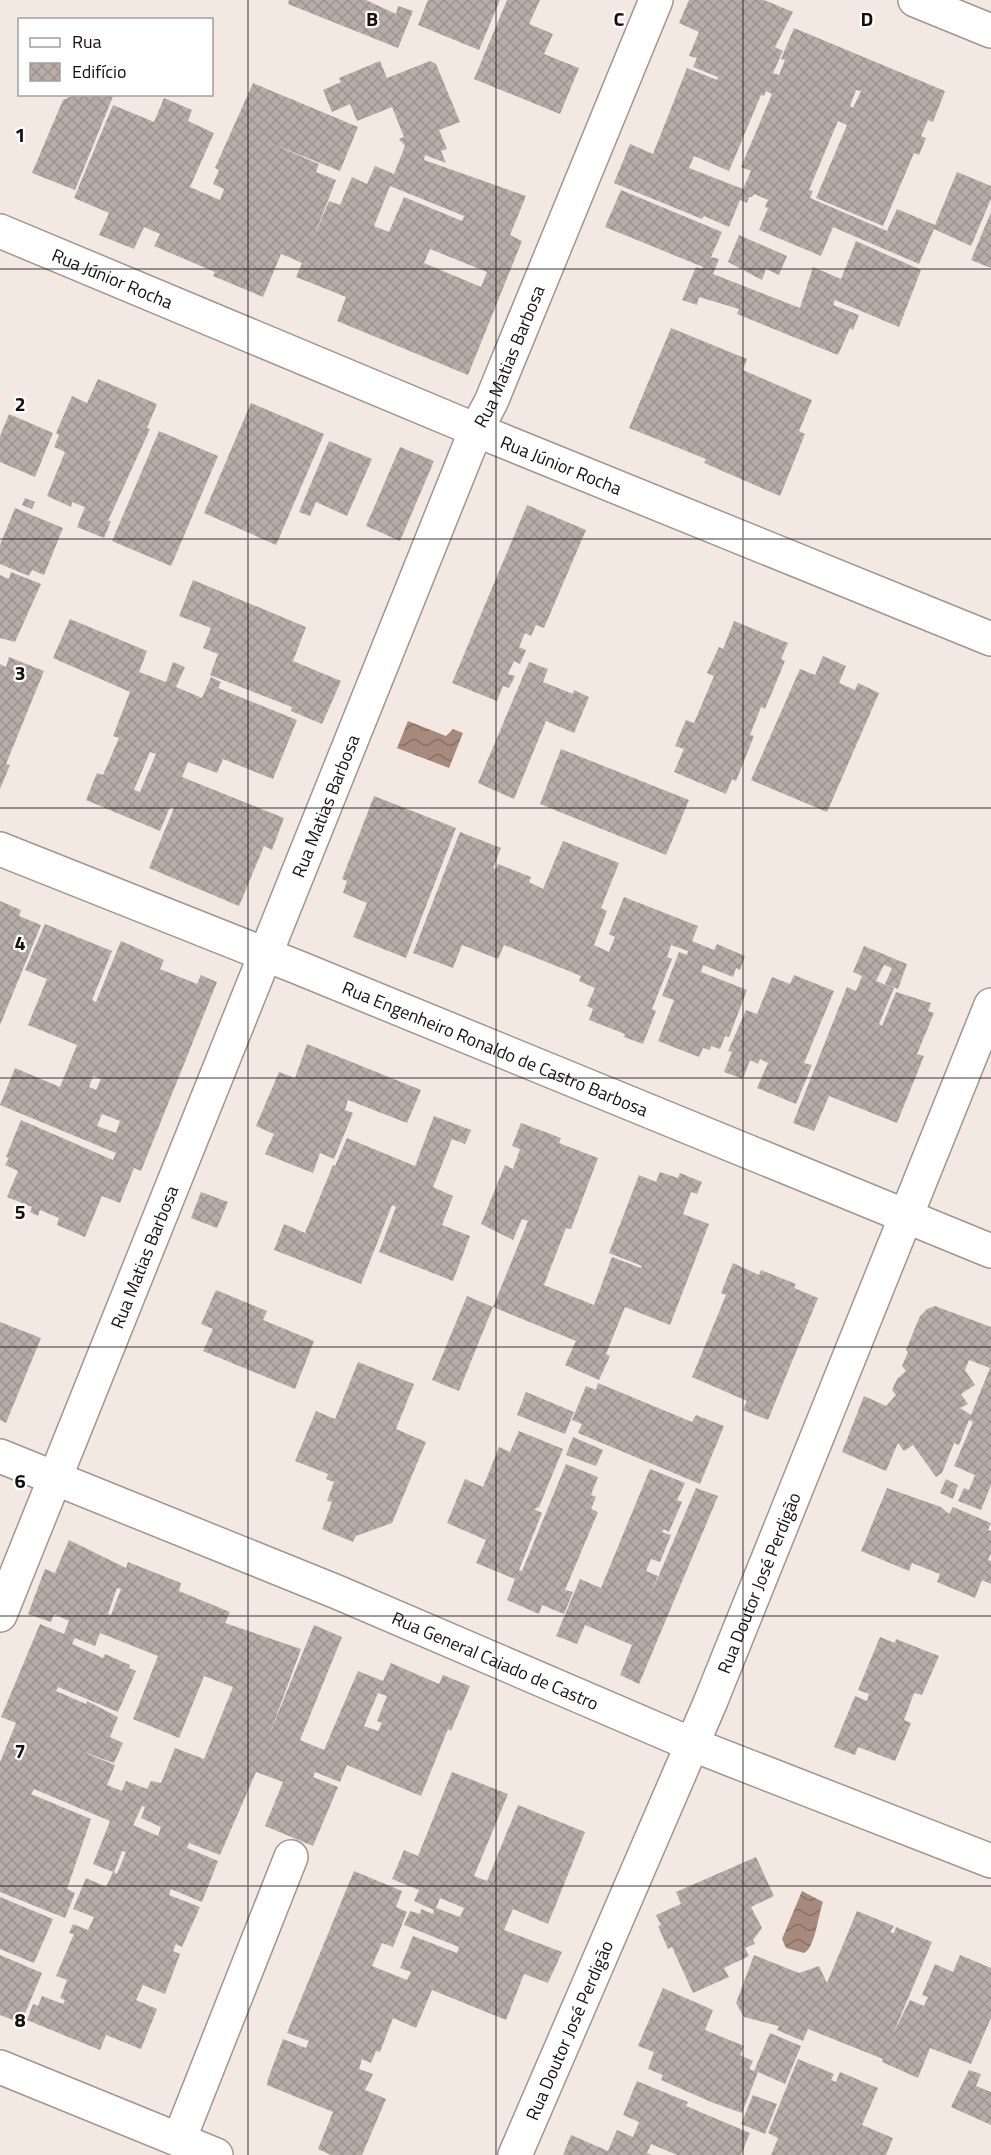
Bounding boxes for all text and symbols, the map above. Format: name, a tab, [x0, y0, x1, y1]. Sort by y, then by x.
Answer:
text: B	[366, 3, 378, 34]
text: C	[614, 3, 625, 34]
text: D	[861, 3, 873, 34]
legend	[18, 18, 213, 96]
text: Rua	[72, 28, 102, 55]
text: Edifício	[72, 58, 126, 85]
text: 1	[14, 119, 26, 150]
street label: Rua Júnior Rocha	[48, 241, 177, 315]
street label: Rua Matias Barbosa	[466, 281, 551, 432]
text: 2	[14, 388, 26, 419]
street label: Rua Júnior Rocha	[497, 428, 626, 501]
text: 3	[14, 657, 26, 688]
street label: Rua Matias Barbosa	[284, 730, 366, 881]
text: 4	[14, 927, 26, 958]
street label: Rua Engenheiro Ronaldo de Castro Barbosa	[338, 974, 652, 1123]
street label: Rua Matias Barbosa	[103, 1181, 185, 1332]
text: 5	[14, 1196, 26, 1227]
text: 6	[14, 1465, 26, 1496]
street label: Rua Doutor José Perdigão	[710, 1488, 807, 1677]
street label: Rua General Caiado de Castro	[388, 1604, 603, 1716]
text: 7	[14, 1735, 26, 1766]
street label: Rua Doutor José Perdigão	[518, 1936, 620, 2124]
text: 8	[14, 2004, 26, 2035]

